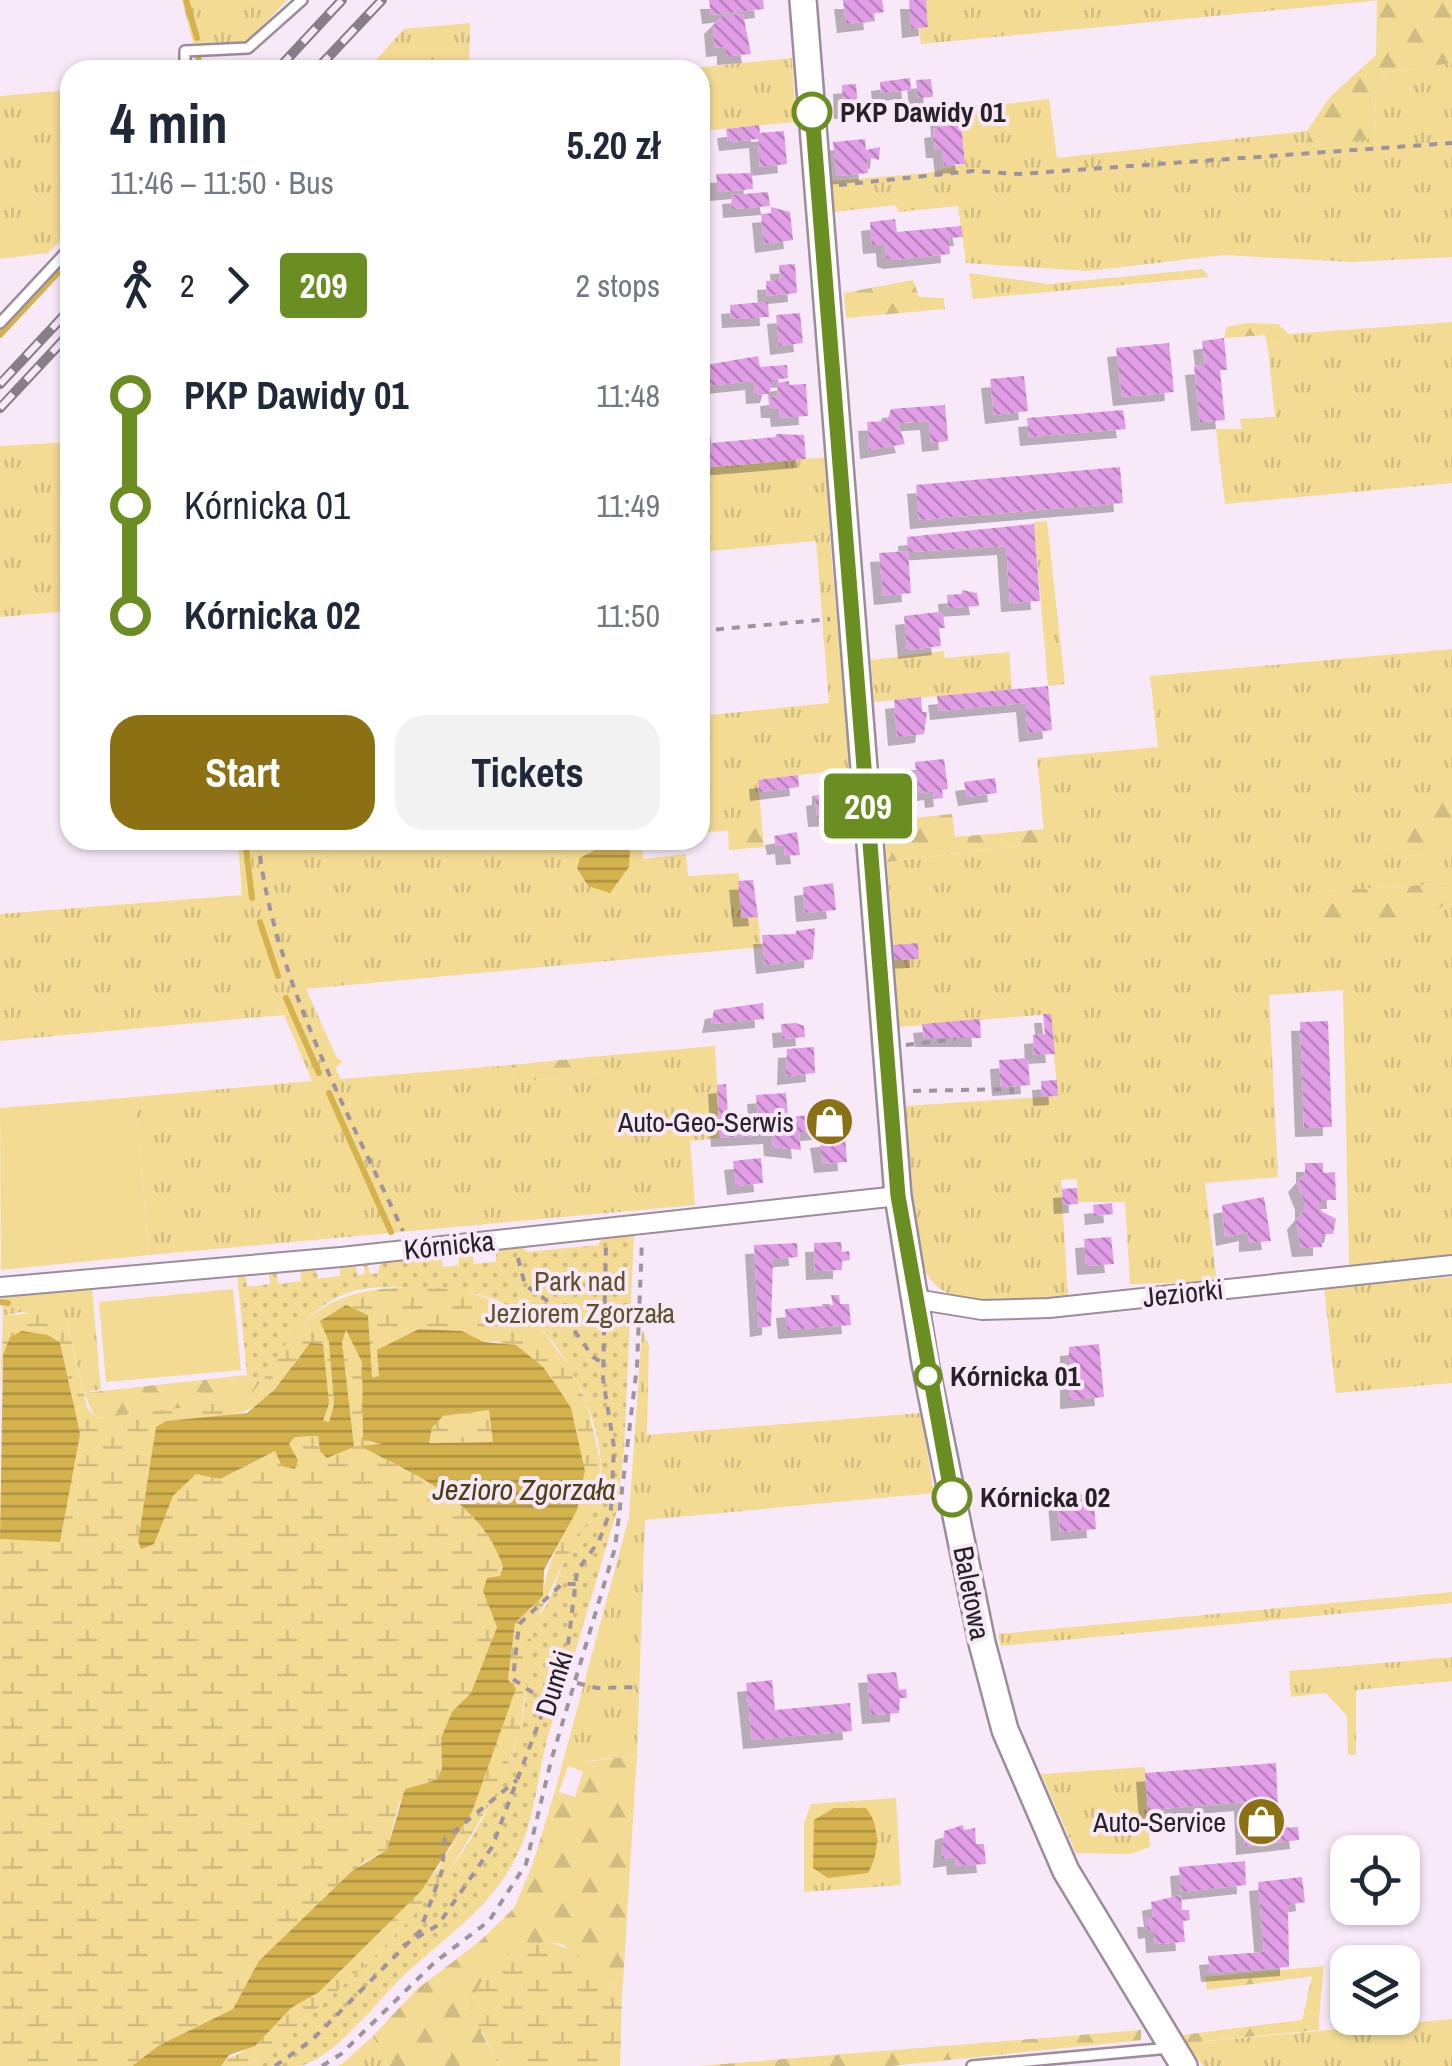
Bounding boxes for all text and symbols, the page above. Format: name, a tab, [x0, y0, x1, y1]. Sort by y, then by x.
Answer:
text: 4 min	[110, 86, 228, 160]
marker: PKP Dawidy 01	[793, 93, 831, 131]
place label: PKP Dawidy 01	[840, 93, 1006, 131]
text: 5.20 zł	[566, 120, 660, 171]
text: 11:46 – 11:50 · Bus	[110, 161, 334, 204]
icon: walk	[110, 258, 165, 313]
icon: forward	[210, 258, 265, 313]
text: 209	[300, 262, 347, 309]
text: 2	[180, 264, 195, 307]
text: 2 stops	[575, 264, 660, 307]
text: PKP Dawidy 01	[184, 370, 409, 421]
text: 11:48	[596, 374, 660, 417]
text: Kórnicka 01	[184, 480, 350, 531]
text: 11:49	[596, 484, 660, 527]
text: Kórnicka 02	[184, 590, 361, 641]
text: 11:50	[596, 594, 660, 637]
button: Start	[110, 715, 375, 830]
button: Tickets	[395, 715, 660, 830]
line badge: 209	[810, 774, 926, 838]
text: 209	[844, 783, 892, 830]
shop icon: Auto-Geo-Serwis	[803, 1096, 855, 1148]
place label: Auto-Geo-Serwis	[617, 1103, 794, 1141]
street label: Kórnicka	[402, 1221, 496, 1269]
park label: Park nad Jeziorem Zgorzała	[485, 1262, 675, 1332]
street label: Jeziorki	[1141, 1270, 1225, 1316]
place label: Kórnicka 01	[950, 1357, 1080, 1395]
marker: Kórnicka 01	[915, 1363, 941, 1389]
water label: Jezioro Zgorzała	[431, 1469, 616, 1509]
marker: Kórnicka 02	[933, 1478, 971, 1516]
place label: Kórnicka 02	[980, 1478, 1110, 1516]
street label: Baletowa	[944, 1543, 1000, 1643]
street label: Dumki	[526, 1646, 582, 1720]
shop icon: Auto-Service	[1235, 1796, 1287, 1848]
place label: Auto-Service	[1092, 1803, 1226, 1841]
map controls	[1330, 1835, 1420, 2035]
button: locate	[1330, 1835, 1420, 1925]
button: layers	[1330, 1945, 1420, 2035]

